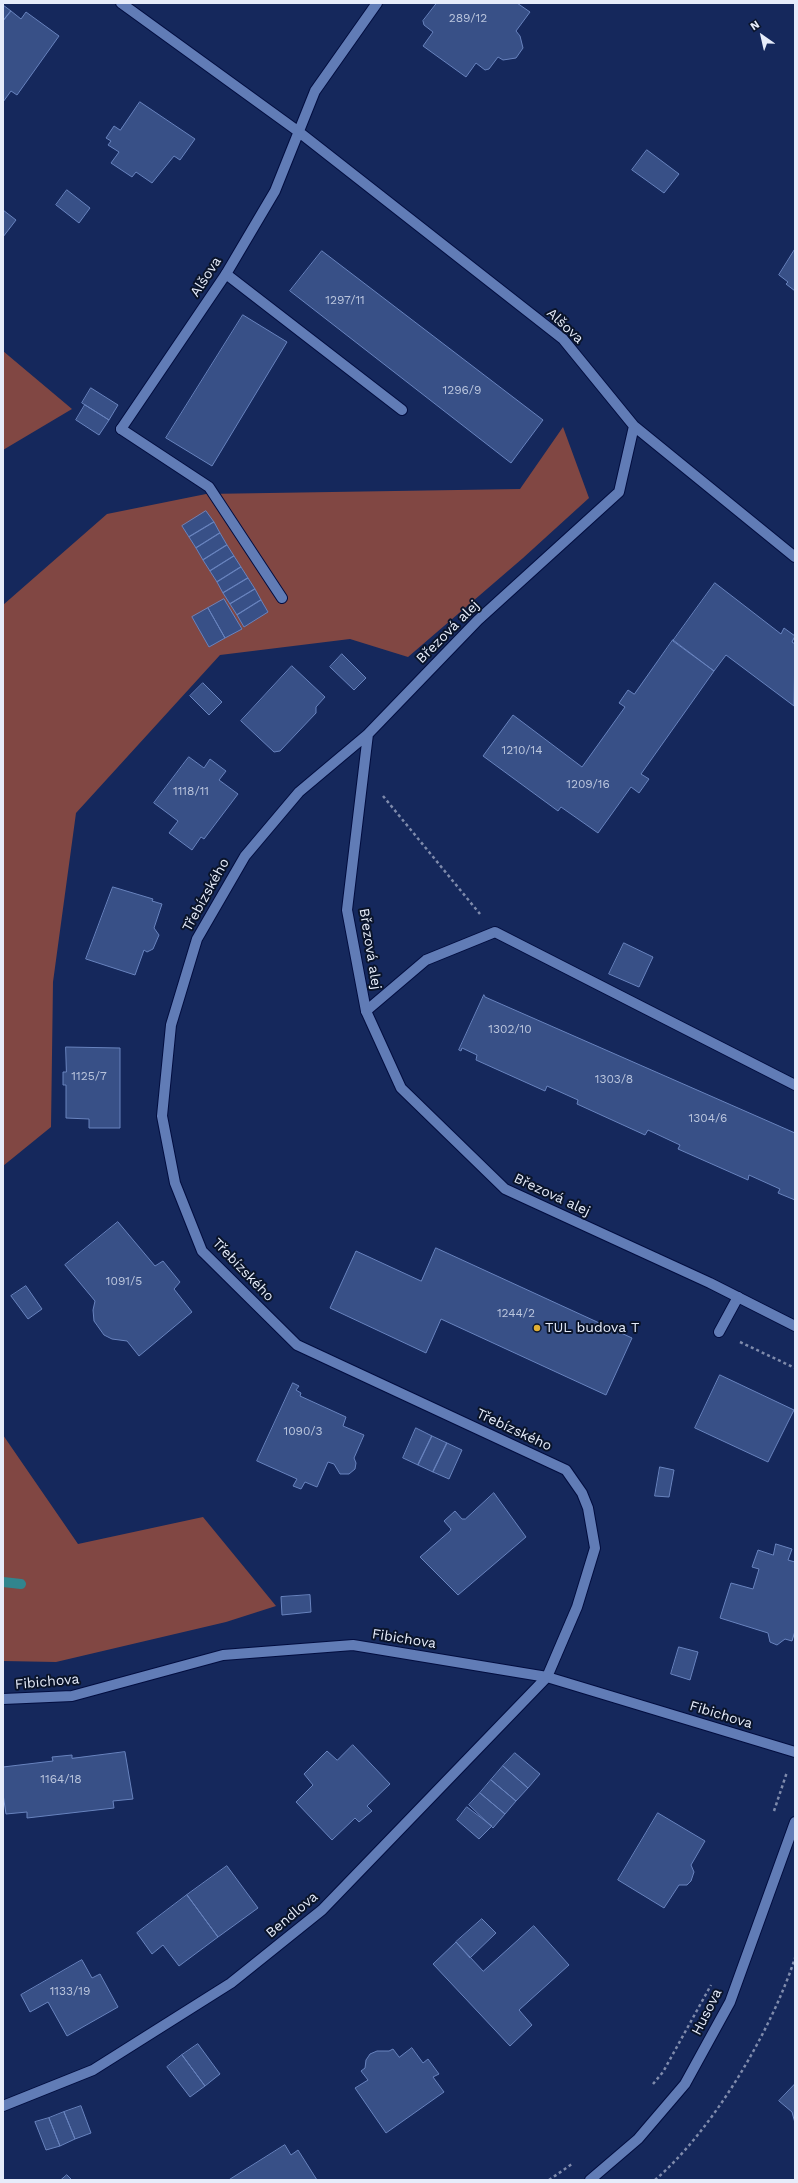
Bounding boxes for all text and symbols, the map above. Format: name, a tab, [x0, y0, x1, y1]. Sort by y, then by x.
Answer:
house number: 289/12	[449, 11, 487, 25]
north arrow	[742, 16, 782, 56]
text: N	[748, 18, 762, 33]
street label: Alšova	[187, 254, 225, 300]
house number: 1297/11	[325, 293, 365, 307]
street label: Alšova	[543, 305, 587, 347]
house number: 1296/9	[442, 383, 482, 397]
street label: Březová alej	[413, 597, 483, 667]
house number: 1210/14	[502, 743, 542, 757]
house number: 1209/16	[566, 777, 610, 791]
house number: 1118/11	[173, 784, 209, 798]
street label: Třebízského	[179, 855, 233, 935]
street label: Březová alej	[355, 907, 385, 991]
house number: 1302/10	[488, 1022, 532, 1036]
house number: 1125/7	[71, 1069, 107, 1083]
house number: 1303/8	[595, 1072, 633, 1086]
house number: 1304/6	[689, 1111, 727, 1125]
street label: Březová alej	[511, 1170, 593, 1220]
street label: Třebízského	[209, 1235, 277, 1305]
house number: 1091/5	[106, 1274, 142, 1288]
house number: 1244/2	[497, 1306, 535, 1320]
place label: TUL budova T	[545, 1320, 639, 1336]
marker: TUL budova T	[532, 1323, 542, 1333]
street label: Třebízského	[474, 1405, 554, 1455]
house number: 1090/3	[283, 1424, 323, 1438]
street label: Fibichova	[371, 1626, 437, 1652]
street label: Fibichova	[14, 1671, 80, 1693]
street label: Fibichova	[688, 1698, 754, 1732]
house number: 1164/18	[40, 1772, 82, 1786]
street label: Bendlova	[263, 1889, 321, 1941]
house number: 1133/19	[50, 1984, 90, 1998]
street label: Husova	[688, 1986, 726, 2038]

